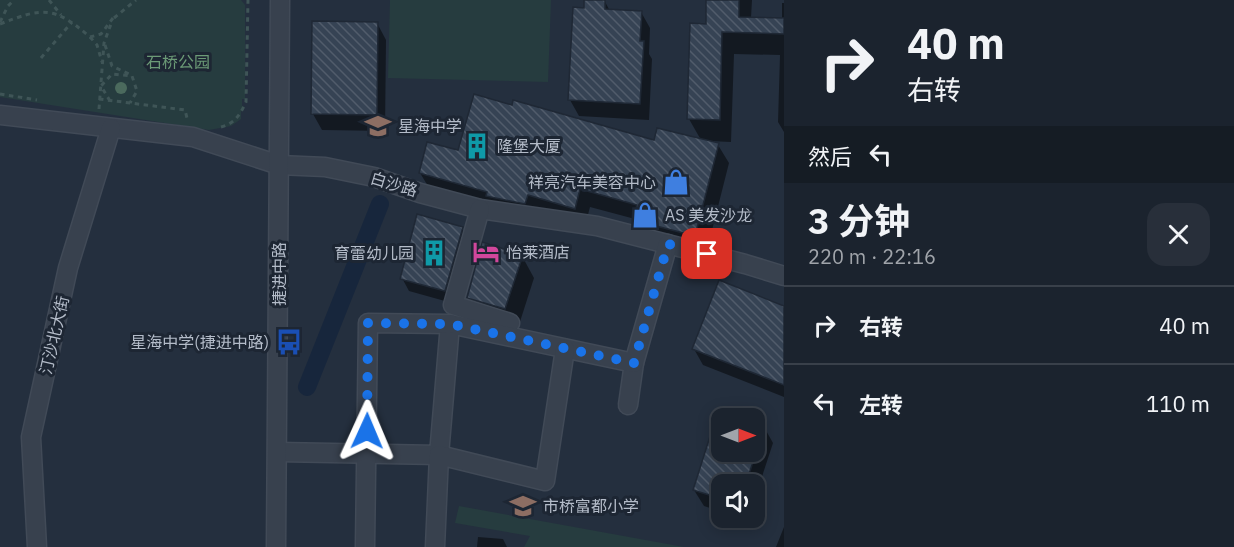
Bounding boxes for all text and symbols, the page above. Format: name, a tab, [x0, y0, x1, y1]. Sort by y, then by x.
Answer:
text: 40 m	[907, 16, 1005, 71]
icon: right	[808, 24, 886, 102]
park label: 石桥公园	[146, 52, 210, 72]
text: 右转	[907, 72, 961, 107]
school or university icon: 星海中学	[363, 111, 393, 141]
place label: 星海中学	[398, 116, 462, 136]
building icon: 隆堡大厦	[462, 131, 492, 161]
place label: 隆堡大厦	[497, 136, 561, 156]
icon: left	[864, 138, 897, 171]
text: 然后	[808, 142, 852, 171]
street label: 白沙路	[368, 167, 420, 201]
shop icon: 祥亮汽车美容中心	[661, 167, 691, 197]
place label: 祥亮汽车美容中心	[528, 172, 656, 192]
text: 3 分钟	[808, 197, 910, 244]
shop icon: AS 美发沙龙	[630, 200, 660, 230]
button: close	[1147, 203, 1210, 266]
place label: AS 美发沙龙	[665, 205, 752, 225]
pin	[681, 228, 732, 279]
hotel icon: 怡莱酒店	[471, 237, 501, 267]
icon: arrive	[690, 237, 723, 270]
building icon: 育蕾幼儿园	[419, 238, 449, 268]
street label: 捷进中路	[269, 242, 289, 306]
place label: 怡莱酒店	[506, 242, 570, 262]
place label: 育蕾幼儿园	[334, 243, 414, 263]
text: 220 m · 22:16	[808, 243, 936, 270]
street label: 汀沙北大街	[35, 294, 73, 376]
icon: right	[808, 309, 841, 342]
text: 40 m	[1159, 311, 1210, 340]
text: 右转	[859, 312, 903, 341]
bus stop icon: 星海中学(捷进中路)	[274, 327, 304, 357]
place label: 星海中学(捷进中路)	[130, 332, 269, 352]
icon: left	[808, 387, 841, 420]
text: 110 m	[1146, 389, 1210, 418]
text: 左转	[859, 390, 903, 419]
position arrow	[335, 399, 399, 463]
north arrow	[711, 408, 765, 462]
map controls	[711, 408, 765, 528]
button: sound	[711, 474, 765, 528]
school or university icon: 市桥富都小学	[508, 491, 538, 521]
place label: 市桥富都小学	[543, 496, 639, 516]

